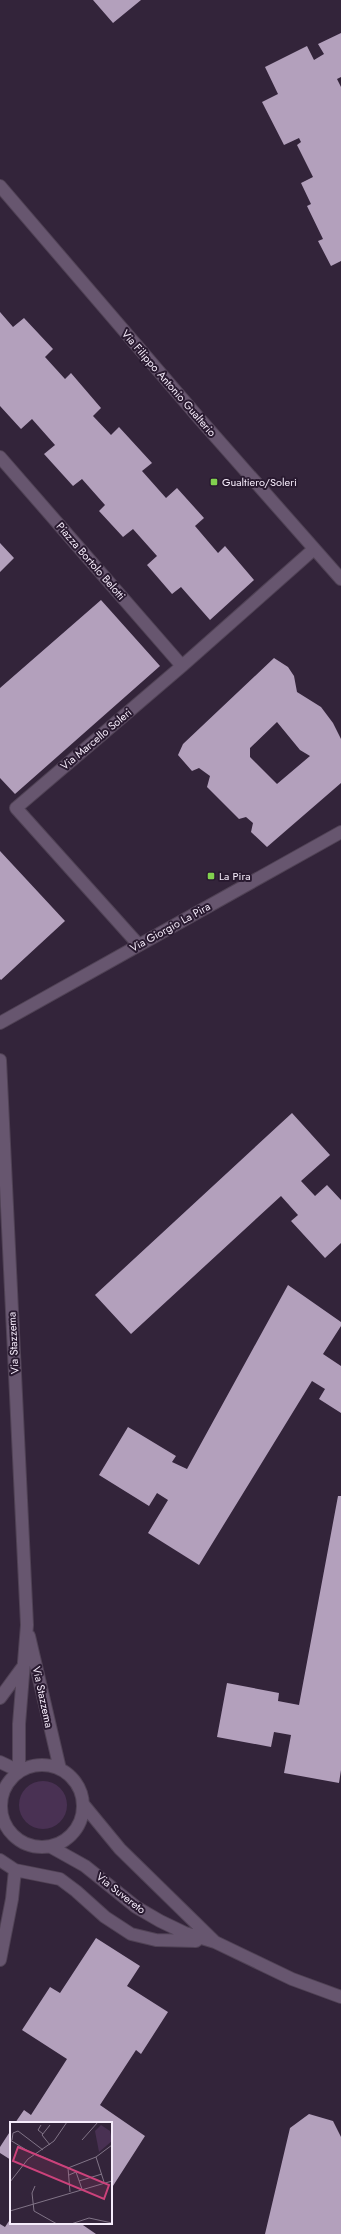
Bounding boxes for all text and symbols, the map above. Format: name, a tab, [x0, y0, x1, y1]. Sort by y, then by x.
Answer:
street label: Via Filippo Antonio Gualterio	[118, 326, 220, 440]
place label: Gualtiero/Soleri	[222, 474, 297, 490]
marker: Gualtiero/Soleri	[209, 477, 219, 487]
street label: Piazza Bortolo Belotti	[53, 519, 129, 603]
street label: Via Marcello Soleri	[57, 704, 135, 774]
place label: La Pira	[219, 868, 251, 884]
marker: La Pira	[206, 871, 216, 881]
street label: Via Giorgio La Pira	[127, 898, 213, 956]
street label: Via Stazzema	[3, 1311, 23, 1375]
street label: Via Stazzema	[29, 1665, 57, 1729]
street label: Via Suvereto	[93, 1869, 149, 1917]
inset map	[10, 2122, 112, 2224]

